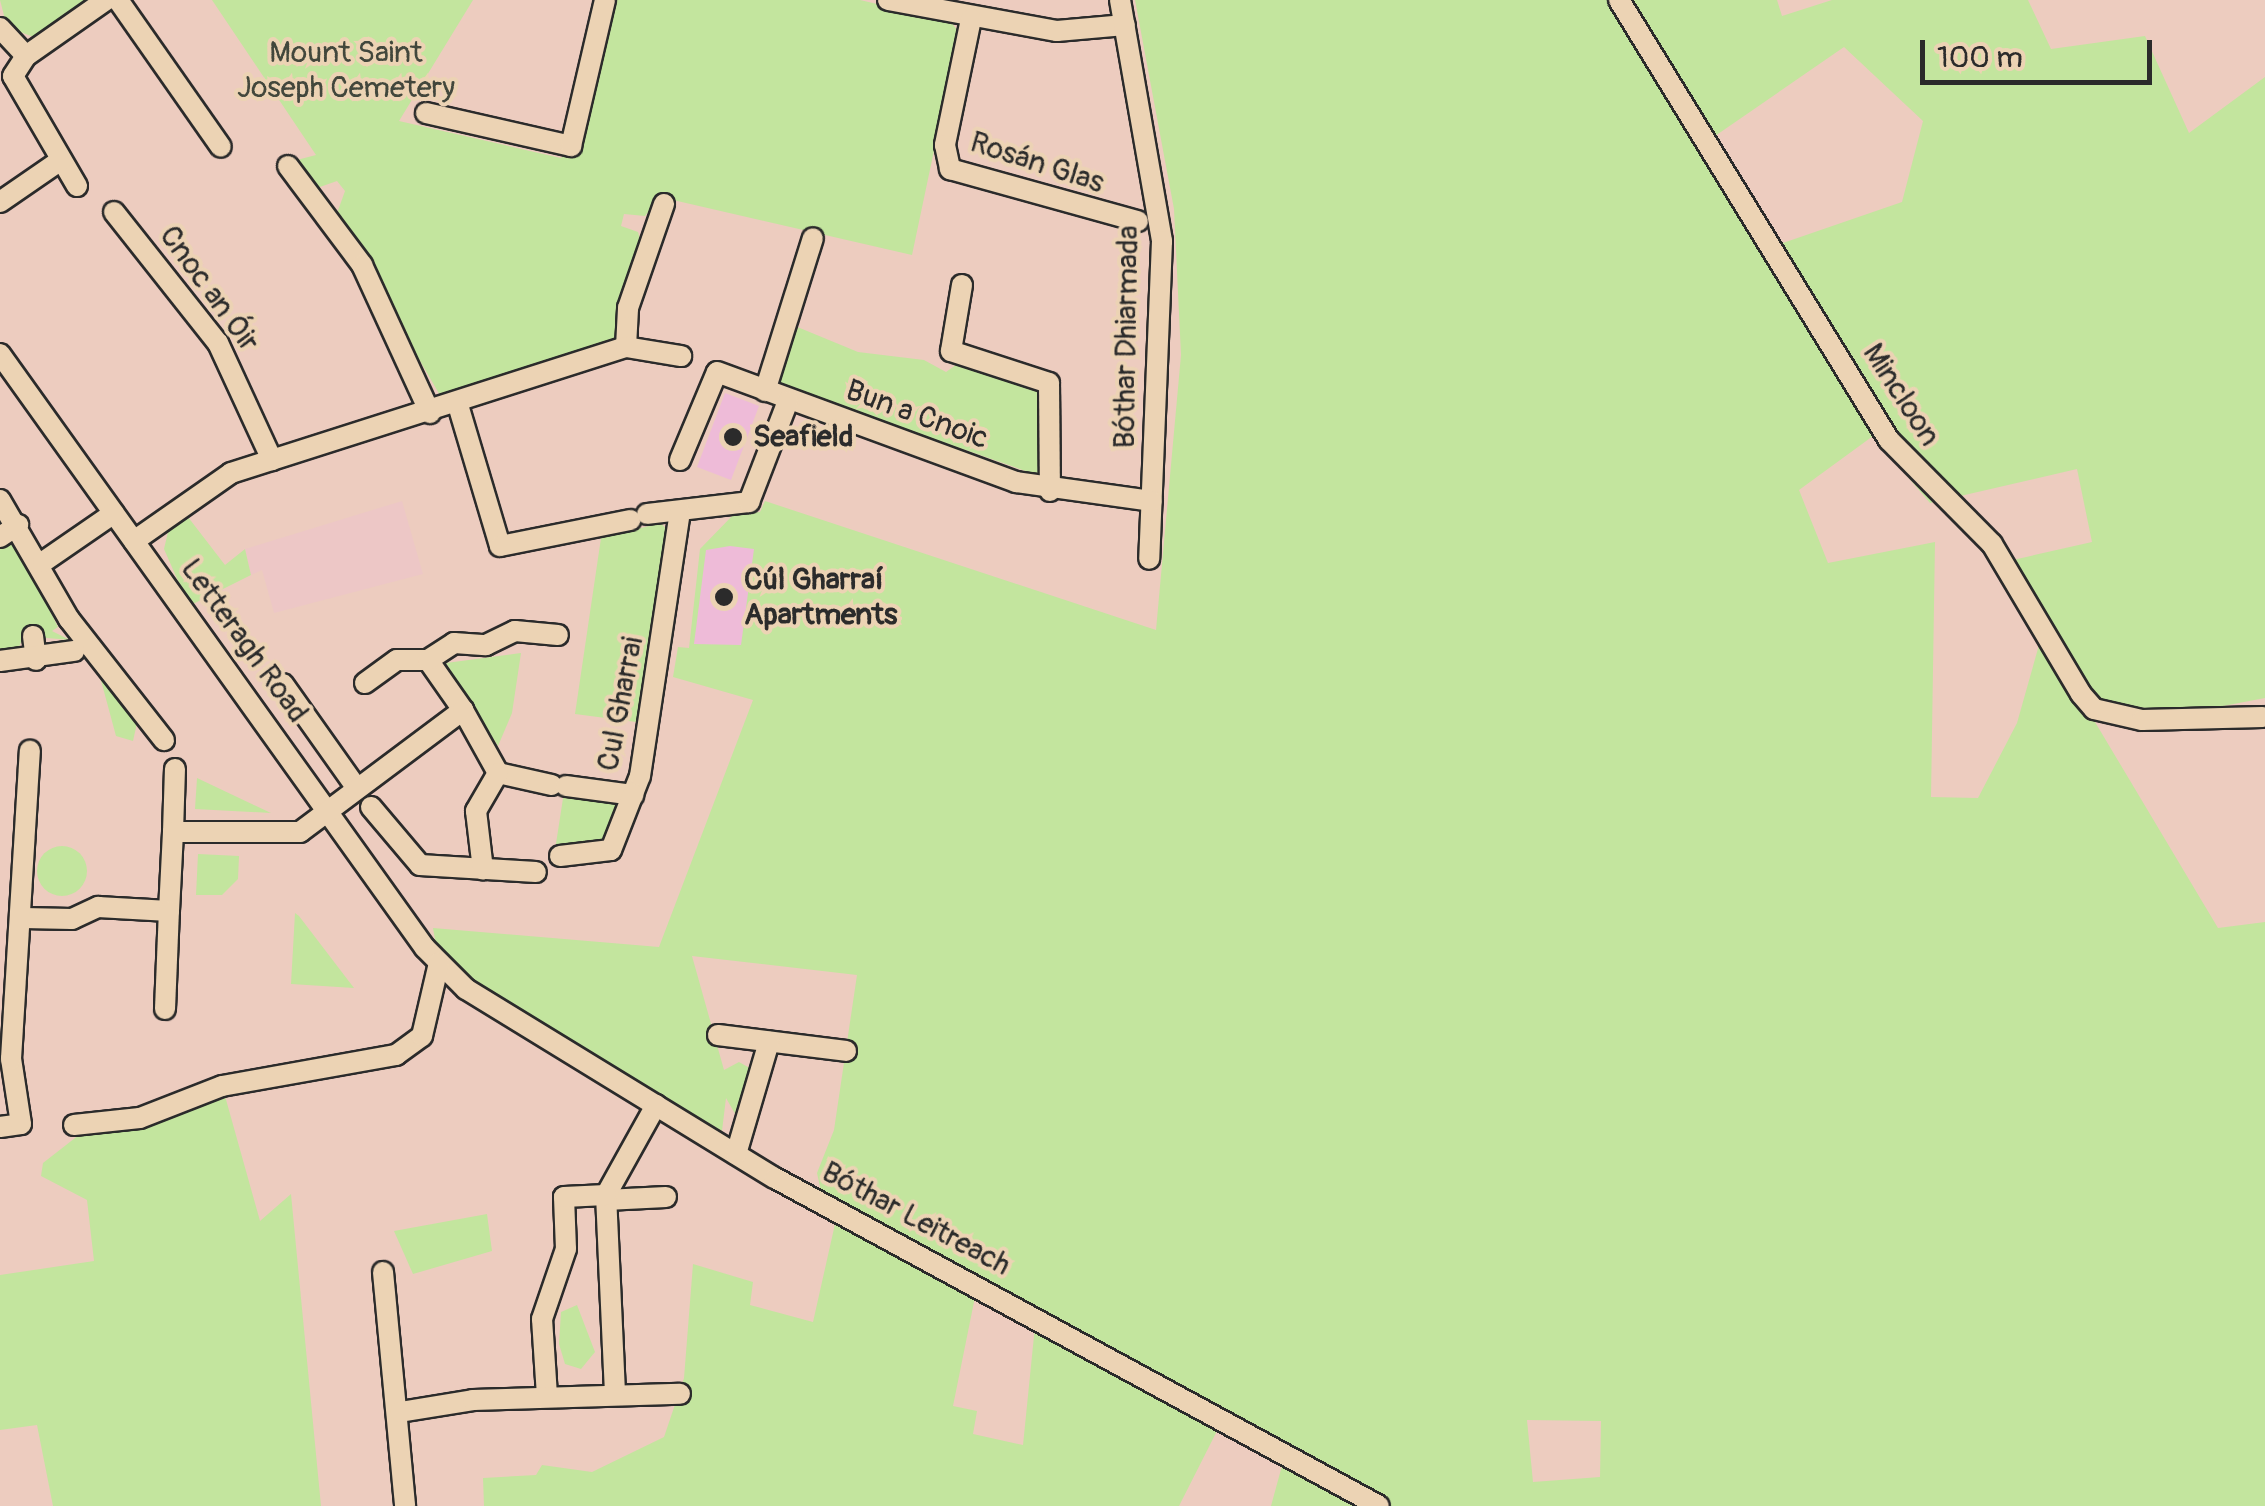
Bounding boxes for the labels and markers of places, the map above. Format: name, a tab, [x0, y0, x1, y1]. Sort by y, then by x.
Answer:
place label: Seafield	[753, 419, 853, 455]
marker: Seafield	[722, 426, 744, 448]
place label: Cúl Gharraí Apartments	[744, 562, 897, 632]
marker: Cúl Gharraí Apartments	[713, 586, 735, 608]

